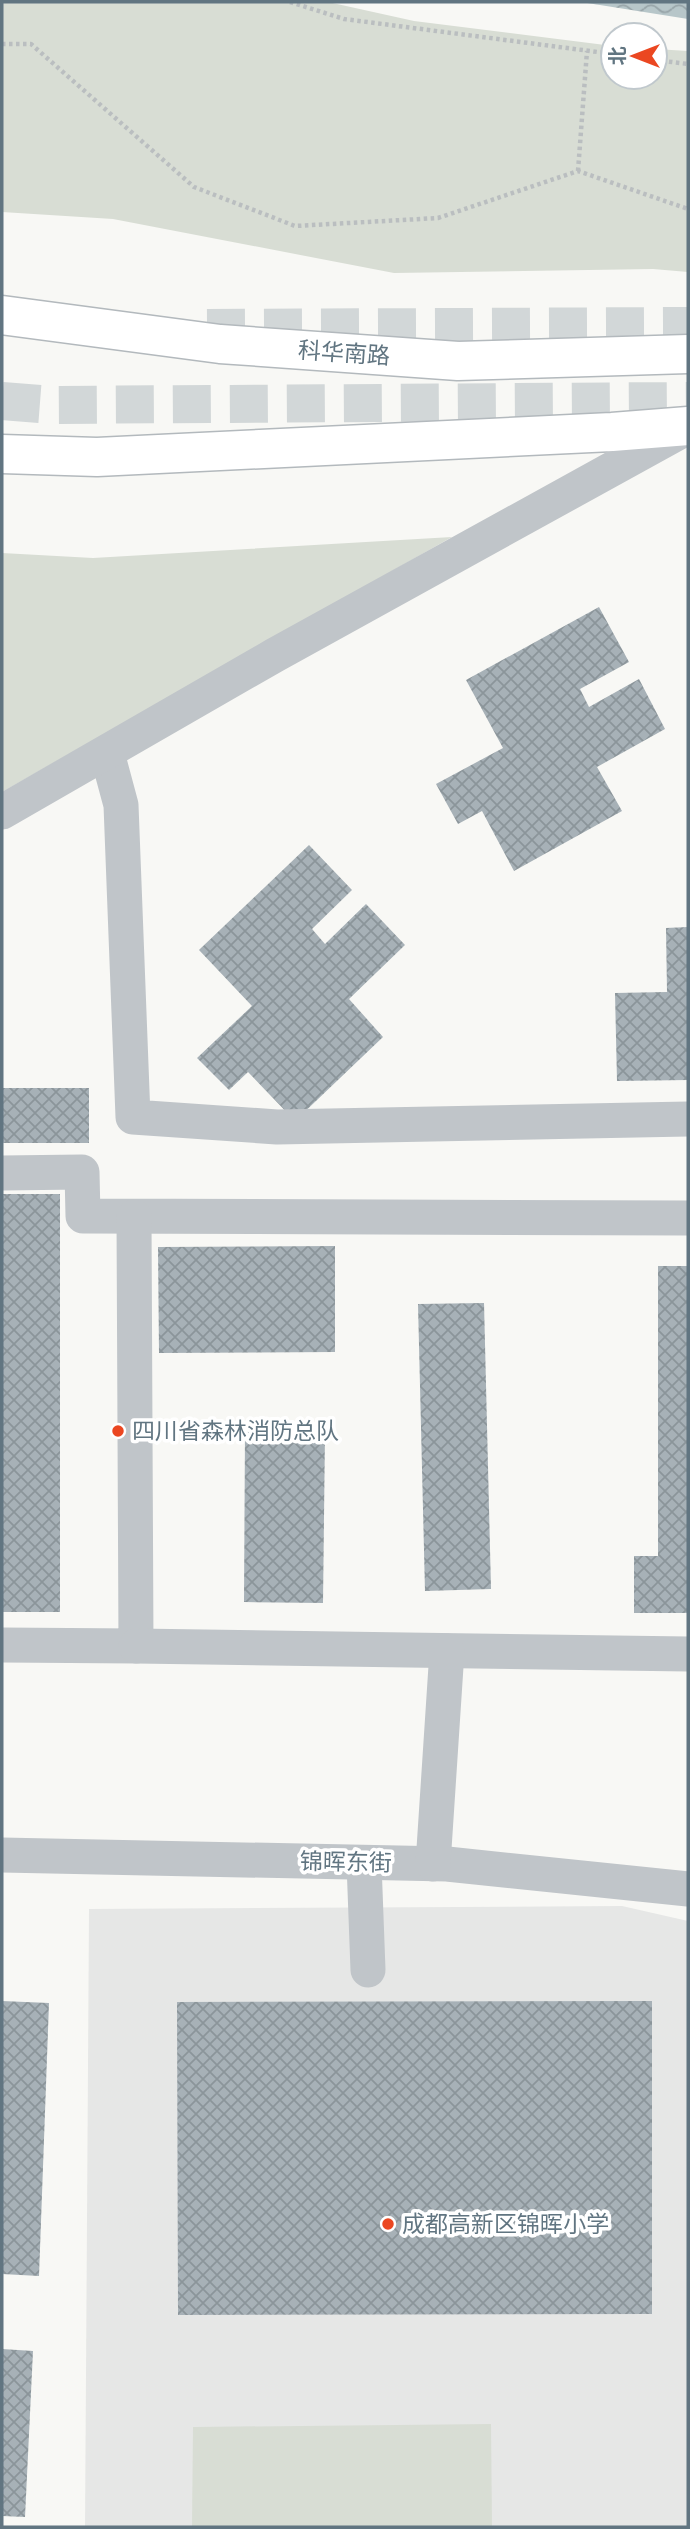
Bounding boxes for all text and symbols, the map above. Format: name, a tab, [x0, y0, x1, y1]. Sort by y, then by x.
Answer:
north arrow	[599, 21, 669, 91]
text: 北	[604, 46, 630, 66]
street label: 科华南路	[297, 333, 391, 371]
place label: 四川省森林消防总队	[132, 1414, 339, 1446]
marker: 四川省森林消防总队	[110, 1423, 126, 1439]
street label: 锦晖东街	[300, 1844, 392, 1878]
place label: 成都高新区锦晖小学	[402, 2207, 609, 2239]
marker: 成都高新区锦晖小学	[380, 2216, 396, 2232]

